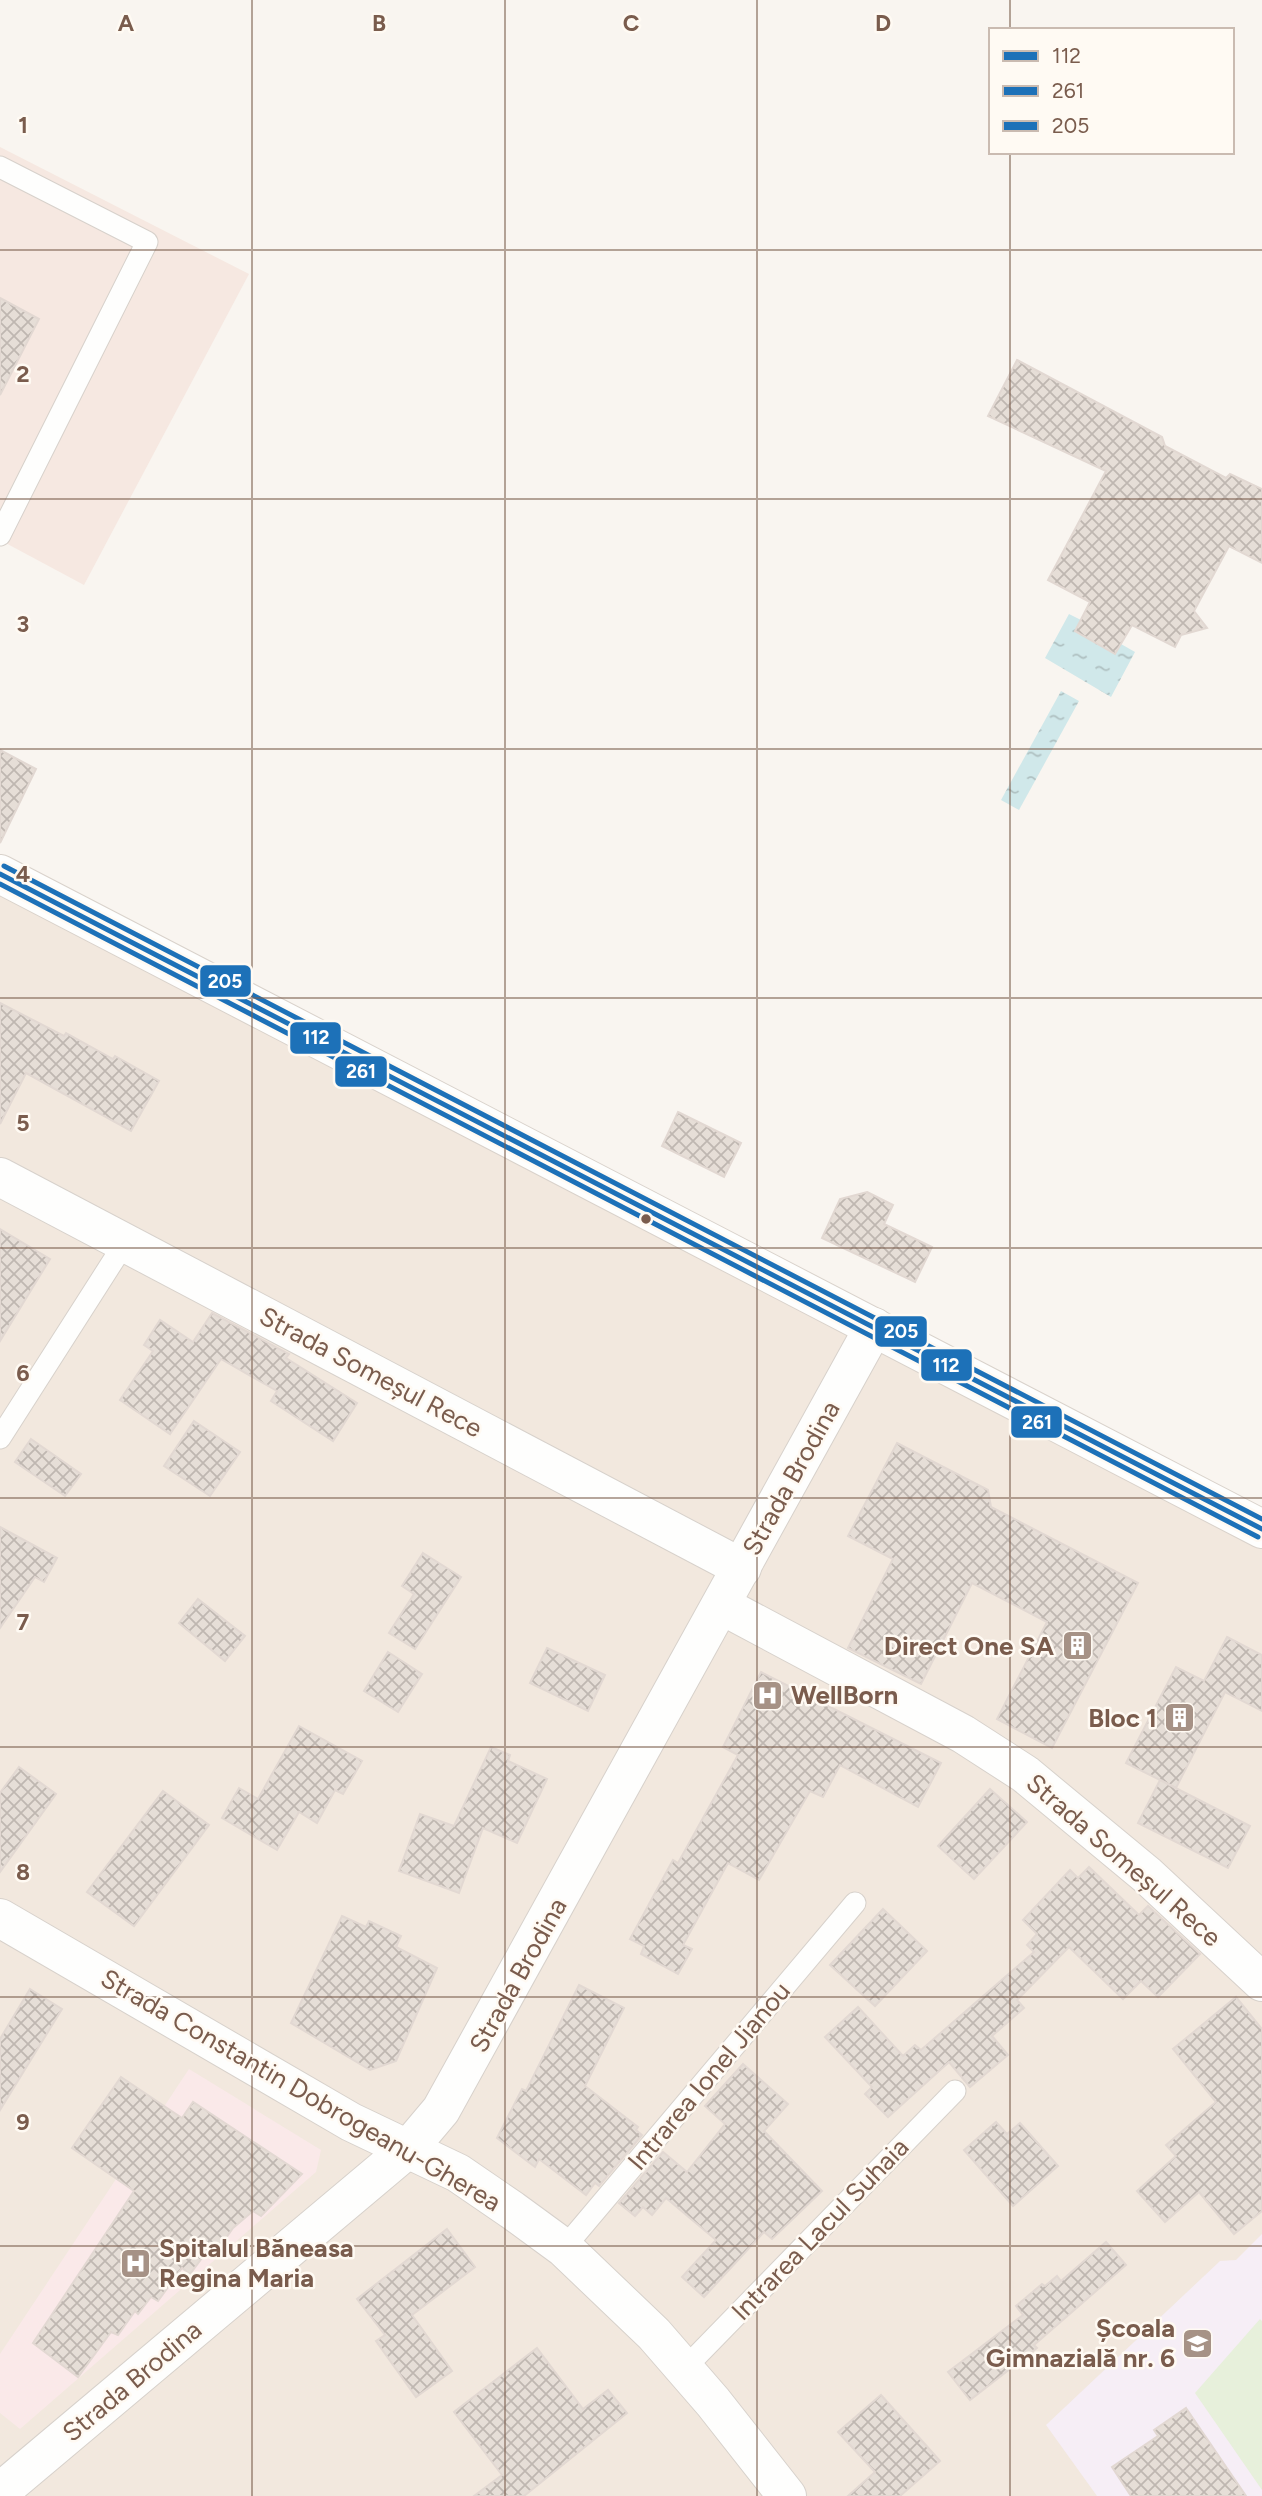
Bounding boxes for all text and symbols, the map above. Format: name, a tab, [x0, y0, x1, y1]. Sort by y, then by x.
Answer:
text: A	[118, 9, 135, 37]
text: B	[372, 9, 386, 37]
text: C	[623, 9, 640, 37]
text: D	[875, 9, 891, 37]
legend	[989, 28, 1234, 154]
text: 112	[1052, 43, 1081, 68]
text: 261	[1052, 78, 1084, 103]
text: 1	[18, 111, 28, 139]
text: 205	[1052, 113, 1089, 138]
text: 2	[16, 360, 30, 388]
text: 3	[17, 610, 29, 638]
text: 4	[16, 860, 30, 888]
line badge: 205	[199, 964, 252, 998]
text: 205	[208, 970, 242, 993]
line badge: 112	[289, 1021, 342, 1055]
text: 112	[302, 1026, 330, 1049]
line badge: 261	[334, 1055, 388, 1088]
text: 261	[346, 1060, 376, 1083]
text: 5	[16, 1109, 30, 1137]
unlabelled marker	[639, 1212, 653, 1226]
street label: Strada Someșul Rece	[254, 1300, 488, 1444]
line badge: 205	[874, 1315, 928, 1348]
text: 205	[884, 1320, 918, 1343]
line badge: 112	[920, 1348, 973, 1382]
text: 112	[932, 1354, 960, 1377]
text: 6	[16, 1359, 30, 1387]
street label: Strada Brodina	[735, 1395, 847, 1561]
line badge: 261	[1010, 1405, 1063, 1439]
text: 261	[1022, 1411, 1052, 1434]
text: 7	[17, 1608, 30, 1636]
building icon: Direct One SA	[1060, 1629, 1094, 1663]
place label: Direct One SA	[884, 1630, 1054, 1662]
hospital icon: WellBorn	[751, 1678, 785, 1712]
place label: WellBorn	[791, 1679, 898, 1711]
building icon: Bloc 1	[1163, 1701, 1197, 1735]
place label: Bloc 1	[1088, 1702, 1157, 1734]
street label: Strada Someșul Rece	[1020, 1767, 1228, 1953]
text: 8	[16, 1858, 30, 1886]
street label: Strada Brodina	[462, 1892, 574, 2058]
street label: Strada Constantin Dobrogeanu-Gherea	[95, 1962, 507, 2218]
street label: Intrarea Ionel Jianou	[621, 1975, 797, 2177]
text: 9	[16, 2108, 30, 2136]
street label: Intrarea Lacul Suhaia	[725, 2131, 915, 2327]
place label: Spitalul Băneasa Regina Maria	[159, 2232, 354, 2294]
hospital icon: Spitalul Băneasa Regina Maria	[119, 2246, 153, 2280]
place label: Școala Gimnazială nr. 6	[986, 2312, 1175, 2374]
street label: Strada Brodina	[56, 2314, 208, 2448]
school or university icon: Școala Gimnazială nr. 6	[1181, 2326, 1215, 2360]

